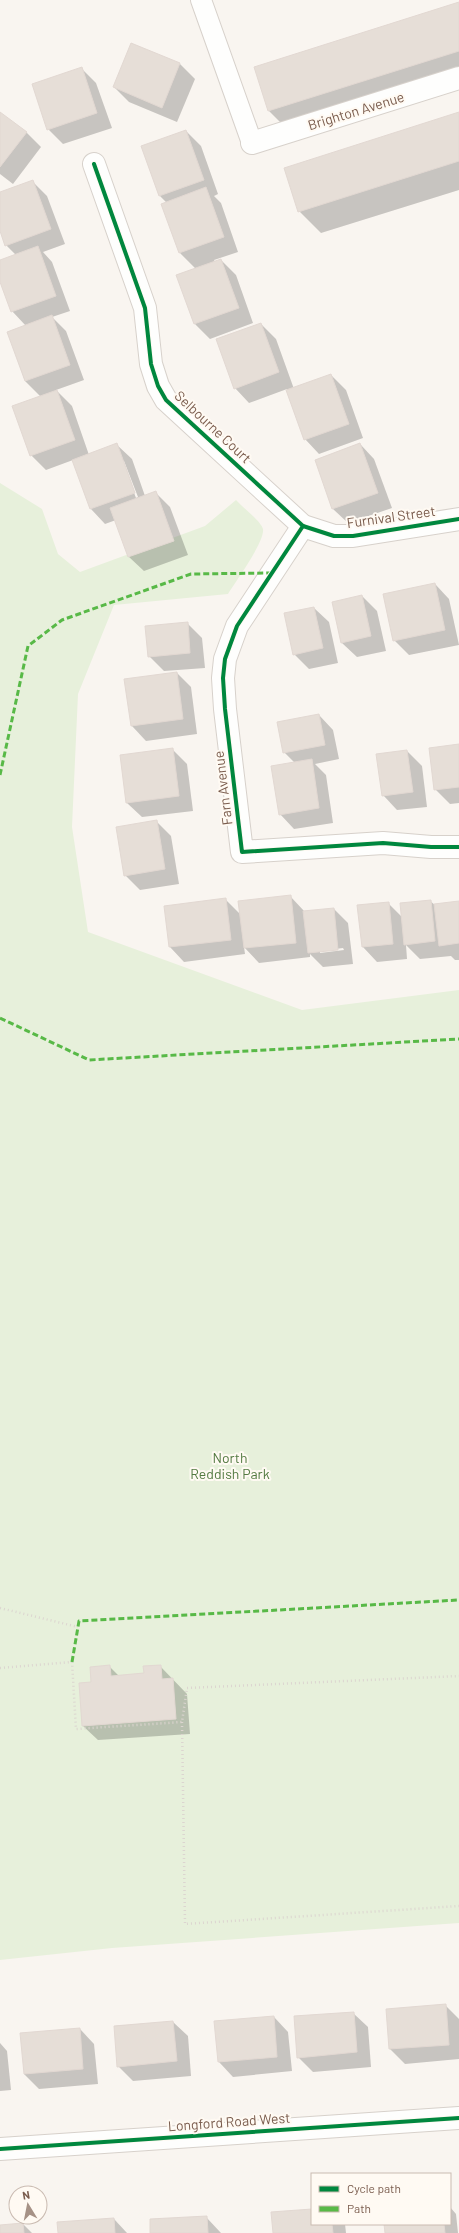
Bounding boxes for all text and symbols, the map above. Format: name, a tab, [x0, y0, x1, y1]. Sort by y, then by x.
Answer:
street label: Brighton Avenue	[306, 88, 406, 133]
street label: Selbourne Court	[172, 387, 255, 466]
street label: Furnival Street	[346, 502, 436, 531]
street label: Farn Avenue	[210, 750, 235, 826]
park label: North Reddish Park	[190, 1449, 270, 1482]
street label: Longford Road West	[167, 2109, 291, 2134]
legend	[311, 2173, 451, 2225]
text: Cycle path	[347, 2181, 401, 2195]
north arrow	[8, 2185, 48, 2225]
text: N	[21, 2188, 31, 2202]
text: Path	[347, 2201, 371, 2215]

